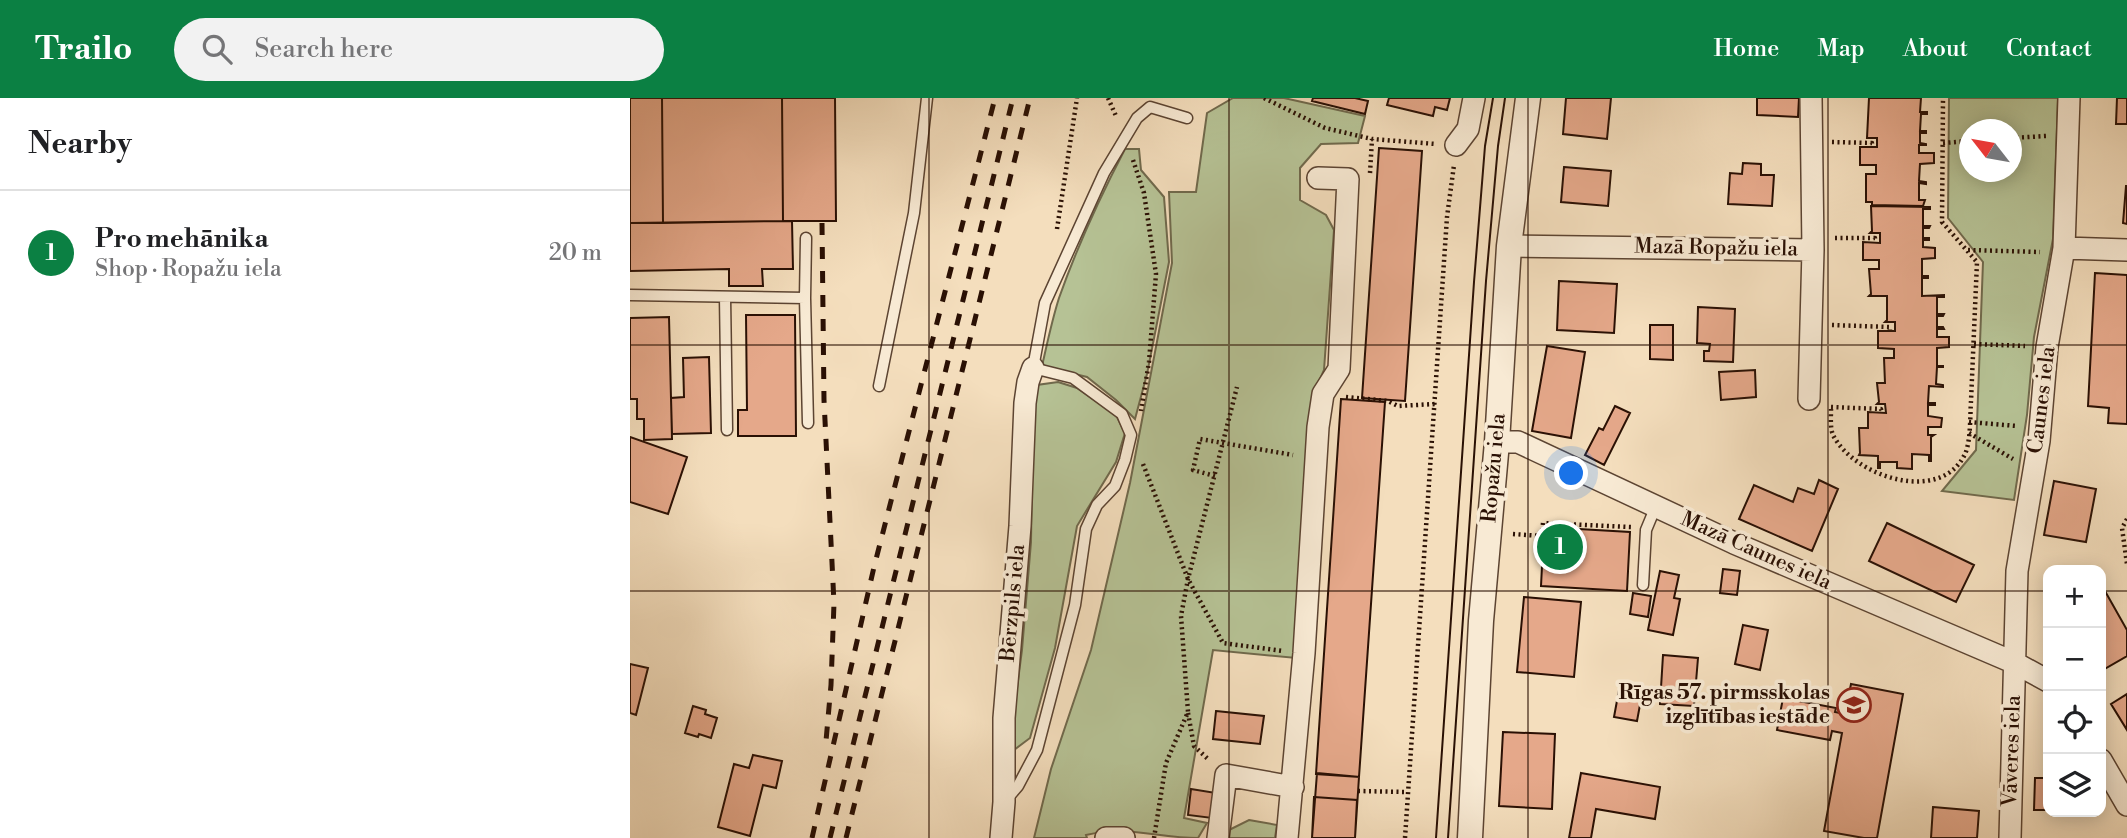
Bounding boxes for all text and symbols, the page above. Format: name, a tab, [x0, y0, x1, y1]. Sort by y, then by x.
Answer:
search box	[174, 18, 664, 81]
text: Trailo	[35, 29, 132, 70]
icon: search	[198, 30, 236, 68]
text: Search here	[254, 33, 393, 65]
text: Home	[1714, 34, 1779, 64]
text: Map	[1817, 34, 1865, 64]
text: About	[1903, 34, 1968, 64]
text: Contact	[2006, 34, 2092, 64]
north arrow	[1959, 119, 2022, 182]
text: Nearby	[28, 125, 132, 163]
text: Pro mehānika	[95, 223, 268, 255]
street label: Mazā Ropažu iela	[1634, 234, 1799, 262]
text: 1	[45, 239, 57, 267]
text: 20 m	[549, 239, 602, 267]
text: Shop · Ropažu iela	[95, 255, 282, 283]
street label: Caunes iela	[2023, 344, 2062, 455]
street label: Ropažu iela	[1476, 412, 1512, 524]
your location	[1554, 456, 1588, 490]
street label: Mazā Caunes iela	[1677, 506, 1836, 596]
pin: 1	[1537, 521, 1583, 573]
street label: Bērzpils iela	[995, 543, 1031, 664]
map controls	[2043, 565, 2106, 817]
button: +	[2043, 565, 2106, 628]
button: −	[2043, 628, 2106, 691]
place label: Rīgas 57. pirmsskolas izglītības iestāde	[1619, 680, 1830, 730]
school or university icon: Rīgas 57. pirmsskolas izglītības iestāde	[1835, 686, 1873, 724]
button: locate	[2043, 691, 2106, 754]
street label: Vāveres iela	[1997, 694, 2027, 808]
button: layers	[2043, 754, 2106, 817]

